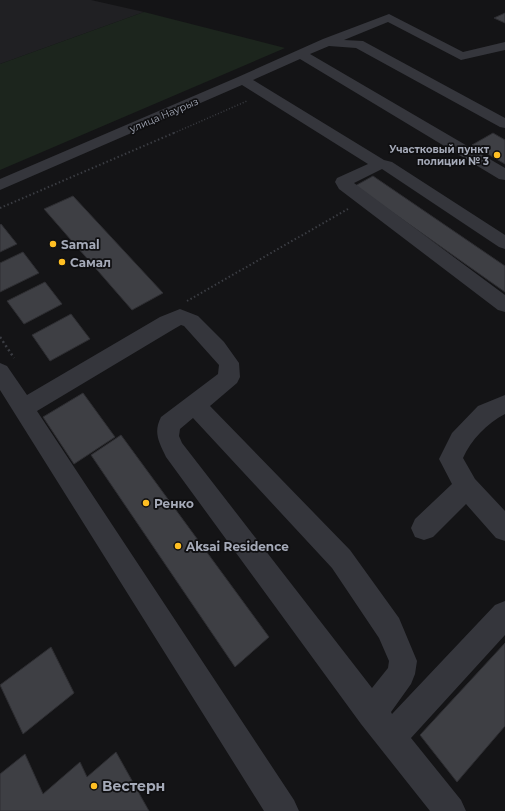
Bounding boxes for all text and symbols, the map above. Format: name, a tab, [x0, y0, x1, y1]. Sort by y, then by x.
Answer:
street label: улица Наурыз	[127, 95, 200, 136]
place label: Участковый пункт полиции № 3	[389, 143, 490, 168]
marker: Участковый пункт полиции № 3	[492, 150, 502, 160]
place label: Samal	[61, 237, 100, 252]
marker: Samal	[48, 239, 58, 249]
place label: Самал	[70, 255, 111, 270]
marker: Самал	[57, 257, 67, 267]
place label: Ренко	[154, 496, 194, 511]
marker: Ренко	[141, 498, 151, 508]
place label: Aksai Residence	[185, 539, 289, 554]
marker: Aksai Residence	[173, 541, 183, 551]
place label: Вестерн	[102, 777, 165, 795]
marker: Вестерн	[89, 781, 99, 791]

